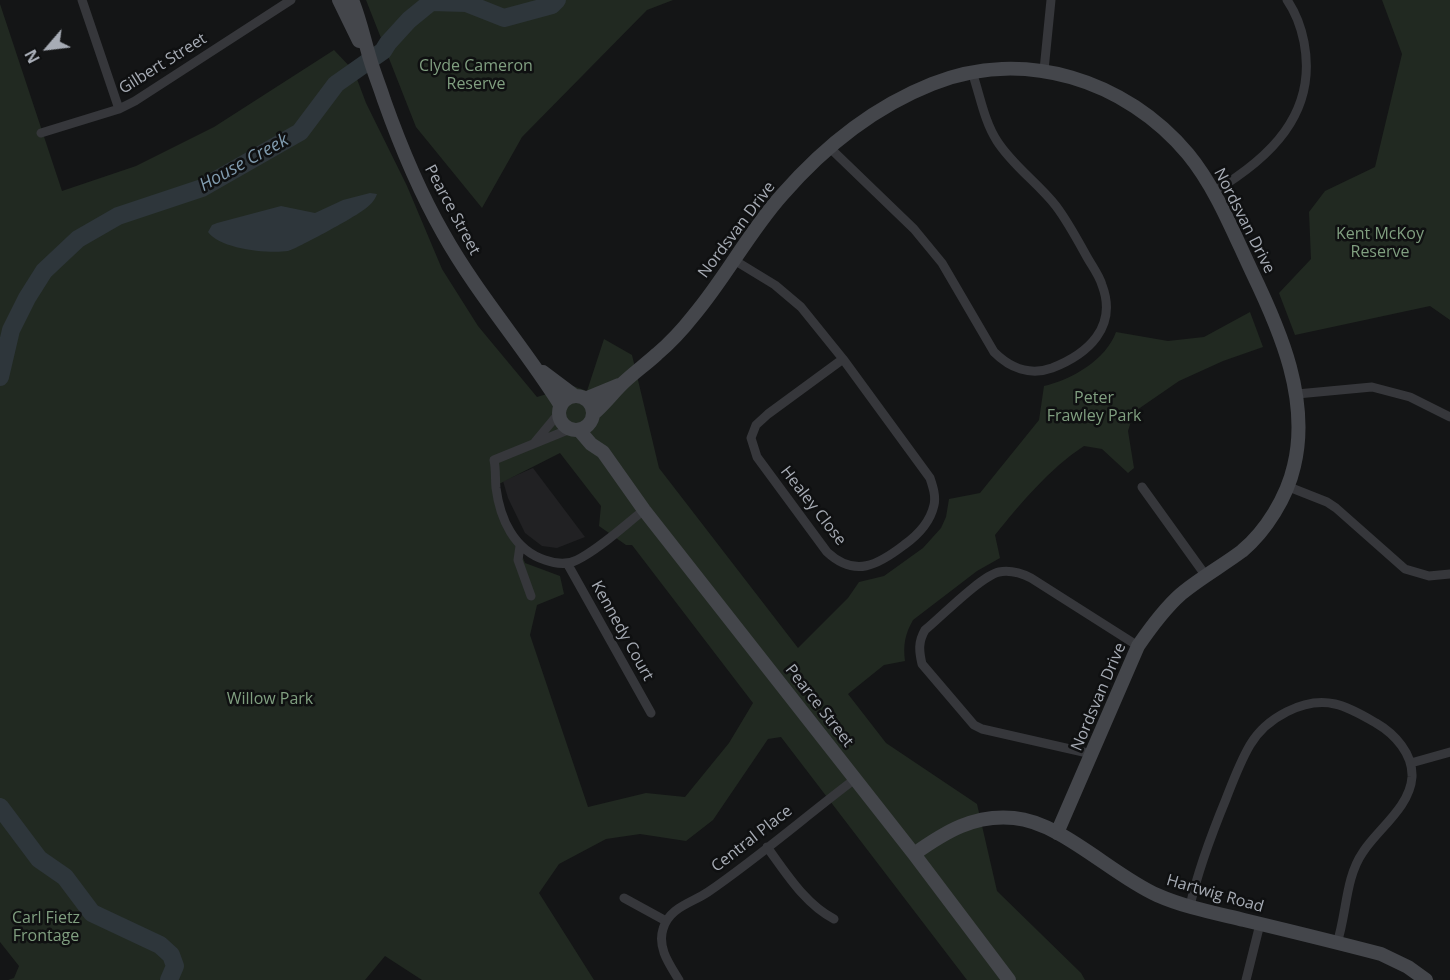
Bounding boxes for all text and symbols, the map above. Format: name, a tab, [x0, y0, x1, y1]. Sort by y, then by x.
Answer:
north arrow	[18, 18, 78, 78]
street label: Gilbert Street	[116, 29, 210, 99]
text: N	[19, 46, 45, 67]
park label: Clyde Cameron Reserve	[419, 56, 533, 94]
water label: House Creek	[196, 130, 292, 196]
street label: Pearce Street	[420, 162, 484, 258]
street label: Nordsvan Drive	[1209, 165, 1279, 277]
street label: Nordsvan Drive	[695, 178, 779, 282]
park label: Kent McKoy Reserve	[1336, 224, 1424, 262]
park label: Peter Frawley Park	[1047, 388, 1141, 426]
street label: Healey Close	[776, 463, 850, 549]
street label: Kennedy Court	[587, 578, 657, 684]
street label: Nordsvan Drive	[1068, 640, 1130, 754]
street label: Pearce Street	[781, 661, 857, 751]
park label: Willow Park	[227, 689, 313, 709]
street label: Central Place	[708, 801, 796, 877]
street label: Hartwig Road	[1164, 871, 1266, 917]
park label: Carl Fietz Frontage	[12, 908, 80, 946]

